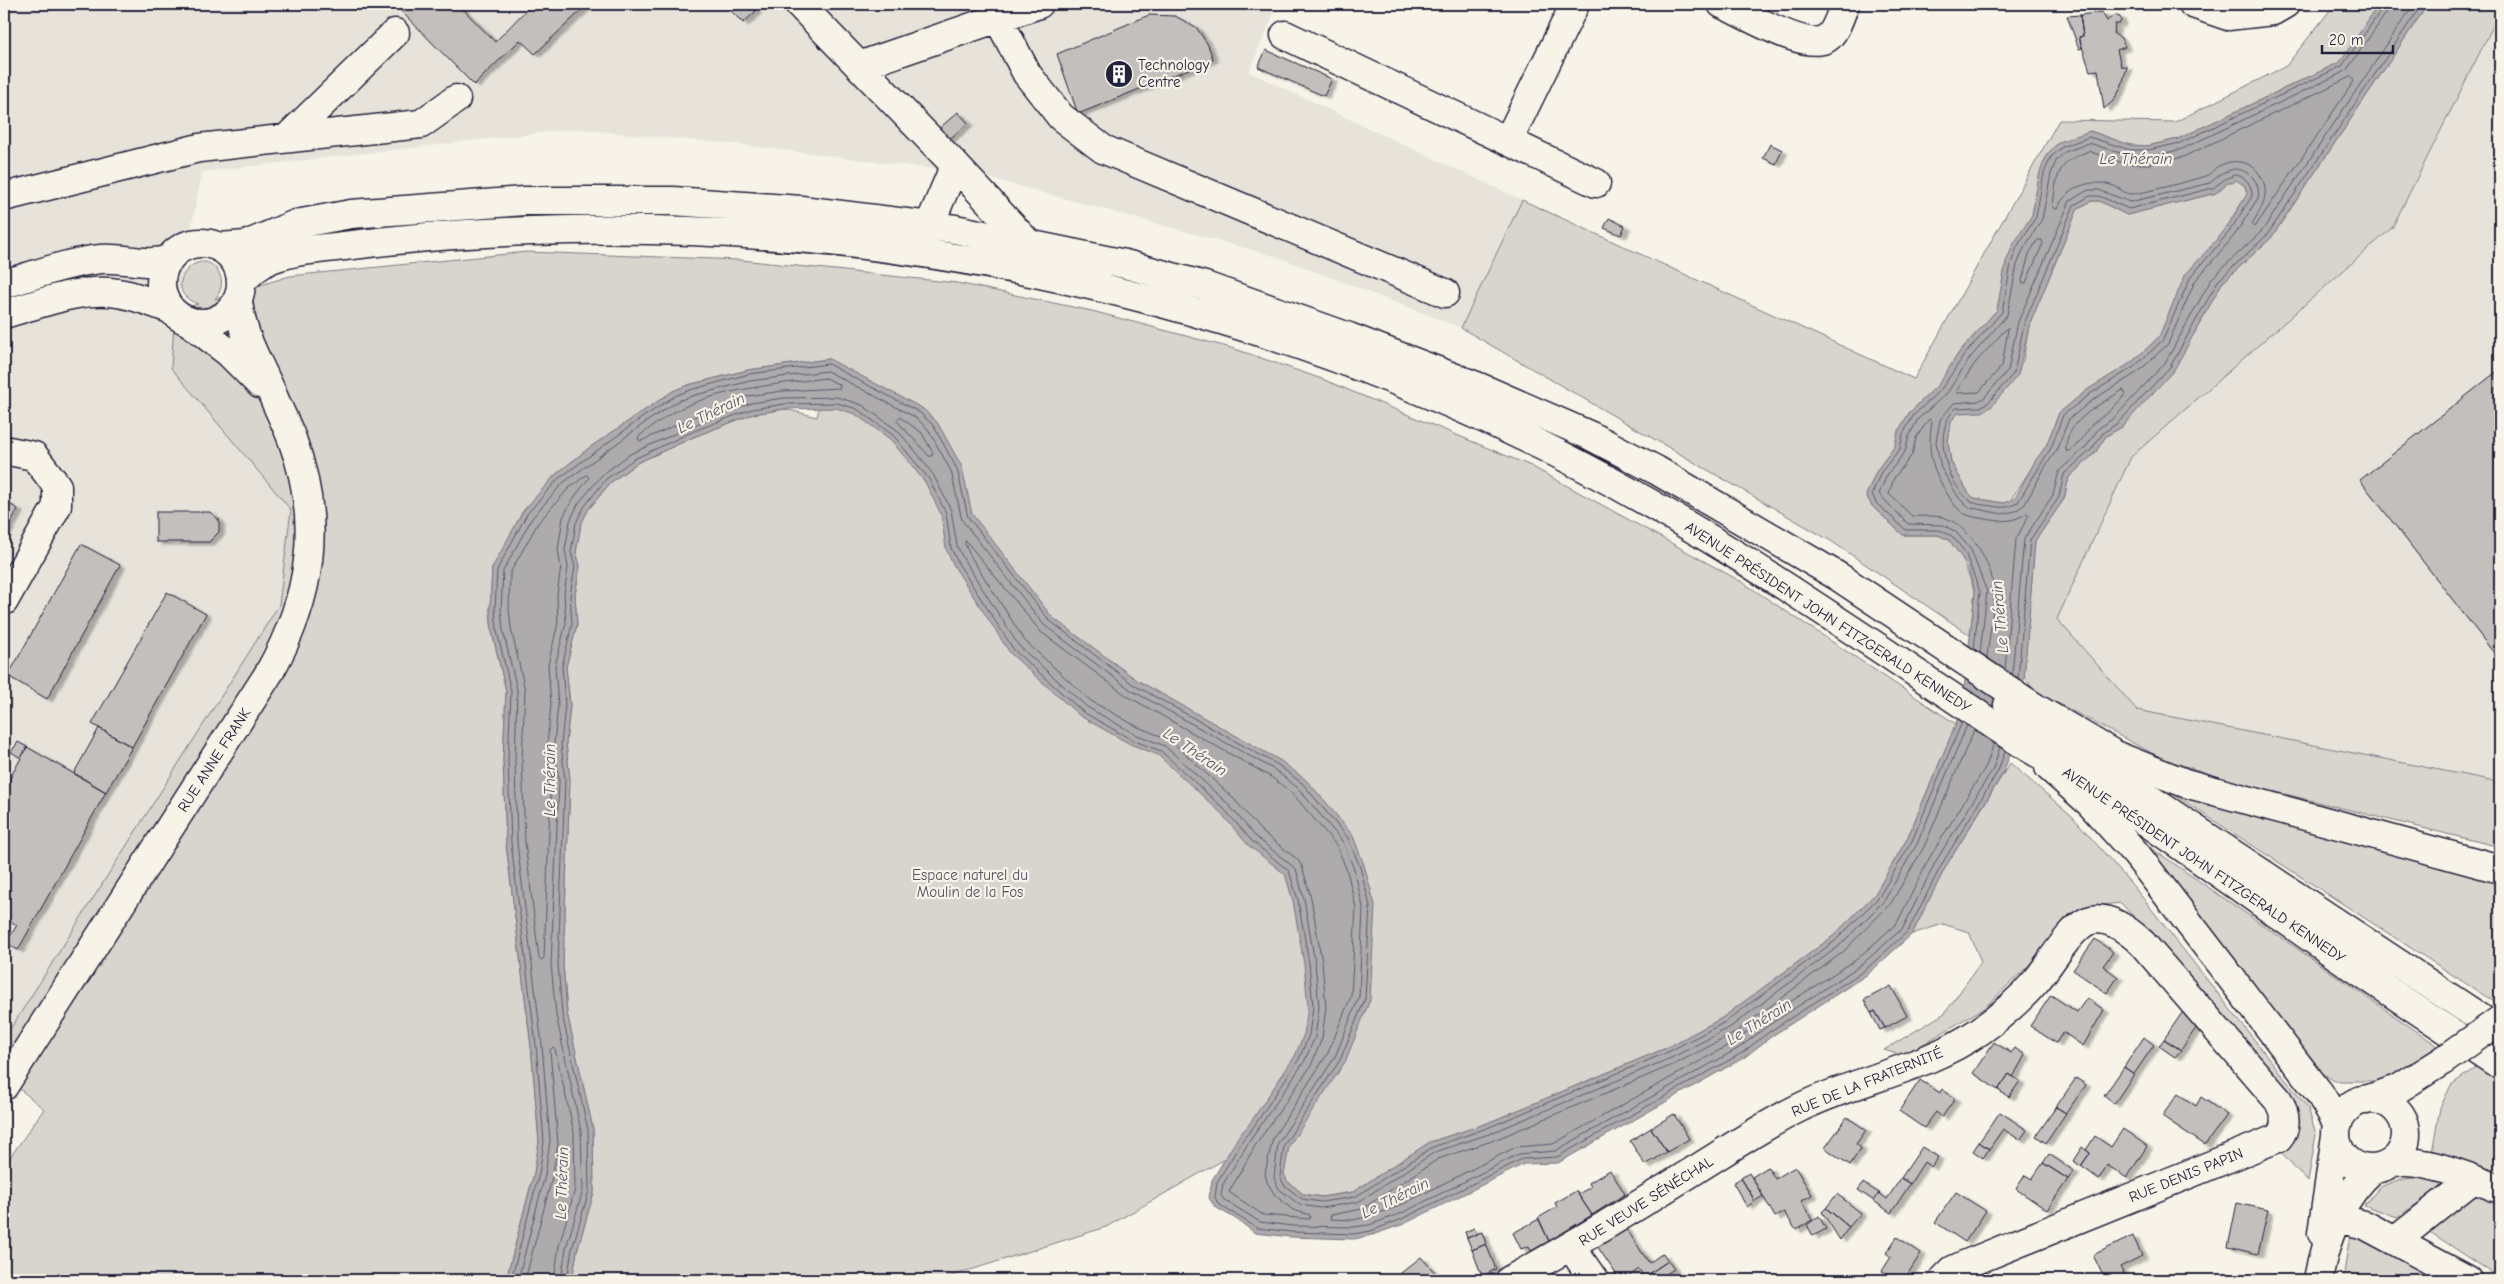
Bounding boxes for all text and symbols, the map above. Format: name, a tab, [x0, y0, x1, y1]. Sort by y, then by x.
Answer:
scale bar	[2322, 22, 2393, 54]
text: 20 m	[2329, 31, 2363, 49]
place label: Technology Centre	[1138, 56, 1210, 91]
building icon: Technology Centre	[1104, 59, 1134, 89]
water label: Le Thérain	[2100, 150, 2173, 168]
water label: Le Thérain	[674, 389, 748, 437]
street label: AVENUE PRÉSIDENT JOHN FITZGERALD KENNEDY	[1682, 517, 1975, 717]
water label: Le Thérain	[1988, 580, 2012, 654]
street label: RUE ANNE FRANK	[174, 704, 255, 815]
water label: Le Thérain	[1160, 724, 1230, 780]
water label: Le Thérain	[541, 743, 559, 816]
street label: AVENUE PRÉSIDENT JOHN FITZGERALD KENNEDY	[2059, 762, 2350, 967]
park label: Espace naturel du Moulin de la Fos	[912, 866, 1028, 901]
water label: Le Thérain	[1723, 995, 1795, 1049]
street label: RUE DE LA FRATERNITÉ	[1788, 1042, 1945, 1121]
street label: RUE DENIS PAPIN	[2126, 1144, 2246, 1206]
water label: Le Thérain	[552, 1146, 572, 1220]
street label: RUE VEUVE SÉNÉCHAL	[1575, 1151, 1717, 1250]
water label: Le Thérain	[1358, 1174, 1432, 1222]

